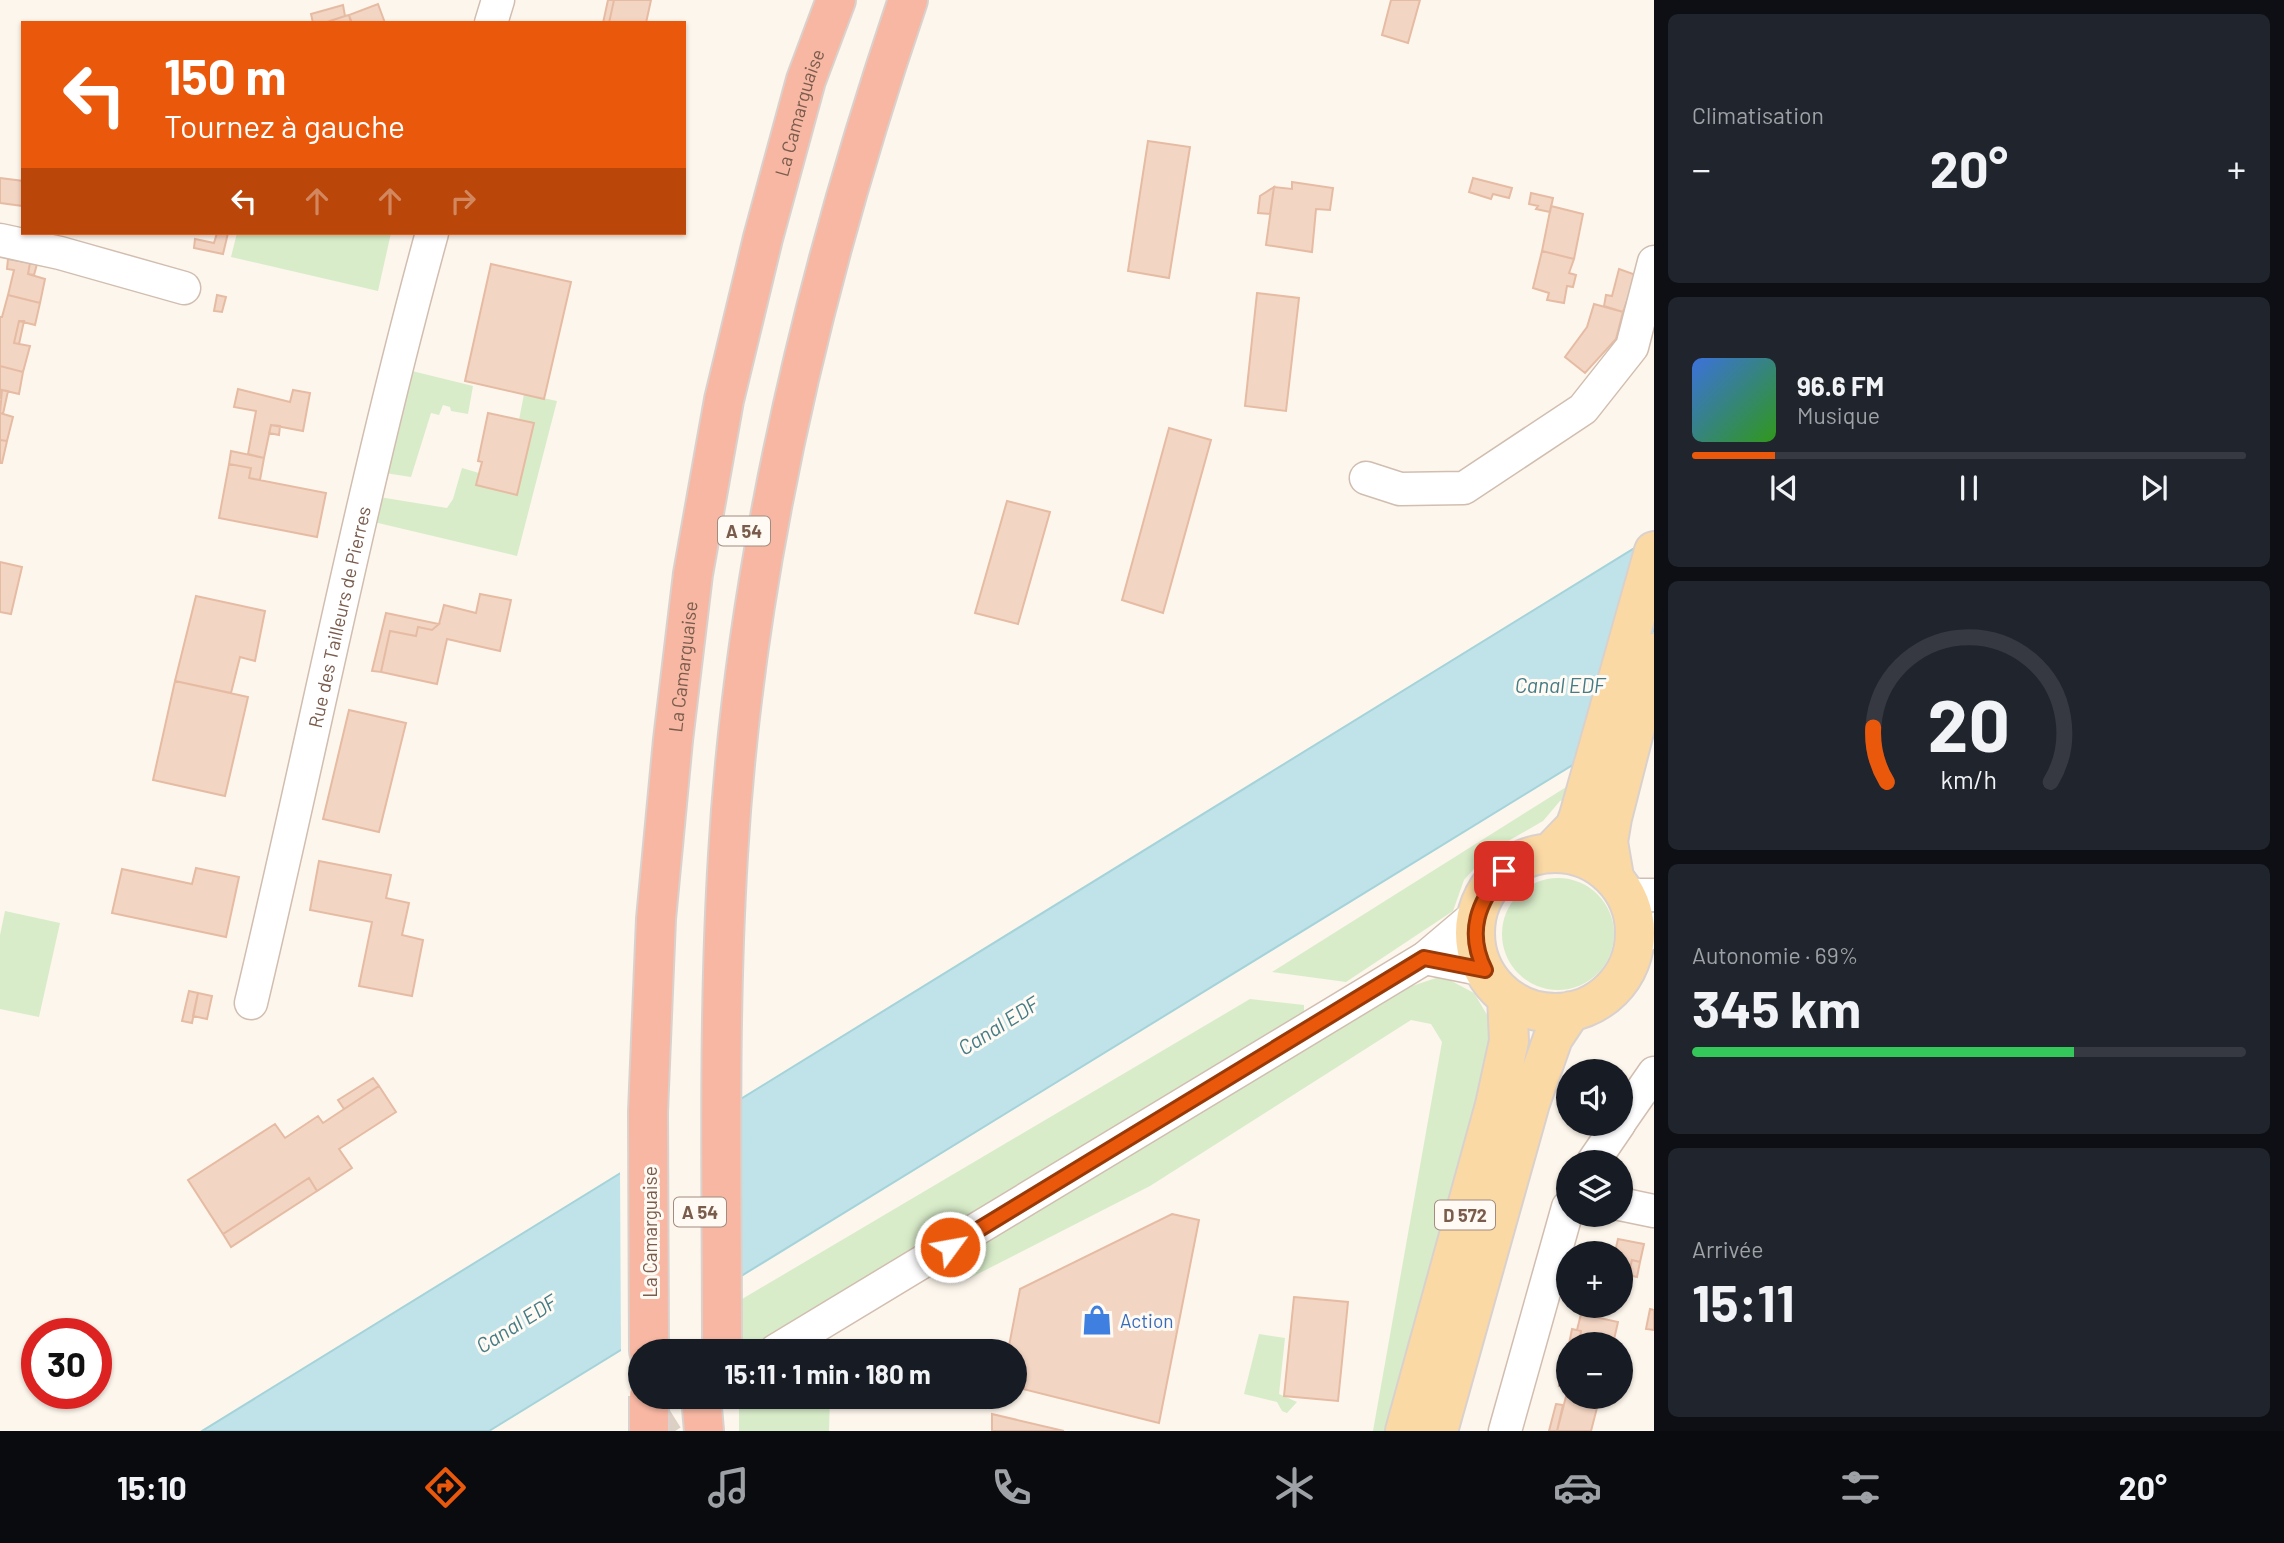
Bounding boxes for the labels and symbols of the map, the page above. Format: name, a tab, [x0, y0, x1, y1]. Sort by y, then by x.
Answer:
street label: La Camarguaise	[769, 45, 828, 179]
street label: Rue des Tailleurs de Pierres	[302, 504, 375, 730]
road number: A 54	[718, 516, 770, 546]
street label: La Camarguaise	[663, 600, 701, 733]
water label: Canal EDF	[1515, 672, 1607, 697]
pin	[1474, 841, 1534, 901]
water label: Canal EDF	[953, 990, 1044, 1060]
street label: La Camarguaise	[638, 1166, 661, 1298]
road number: A 54	[674, 1198, 726, 1226]
road number: D 572	[1435, 1200, 1495, 1230]
position arrow	[913, 1210, 987, 1284]
water label: Canal EDF	[471, 1288, 562, 1358]
shop icon: Action	[1080, 1303, 1114, 1337]
place label: Action	[1120, 1309, 1174, 1332]
speed limit sign: 30	[21, 1318, 112, 1409]

